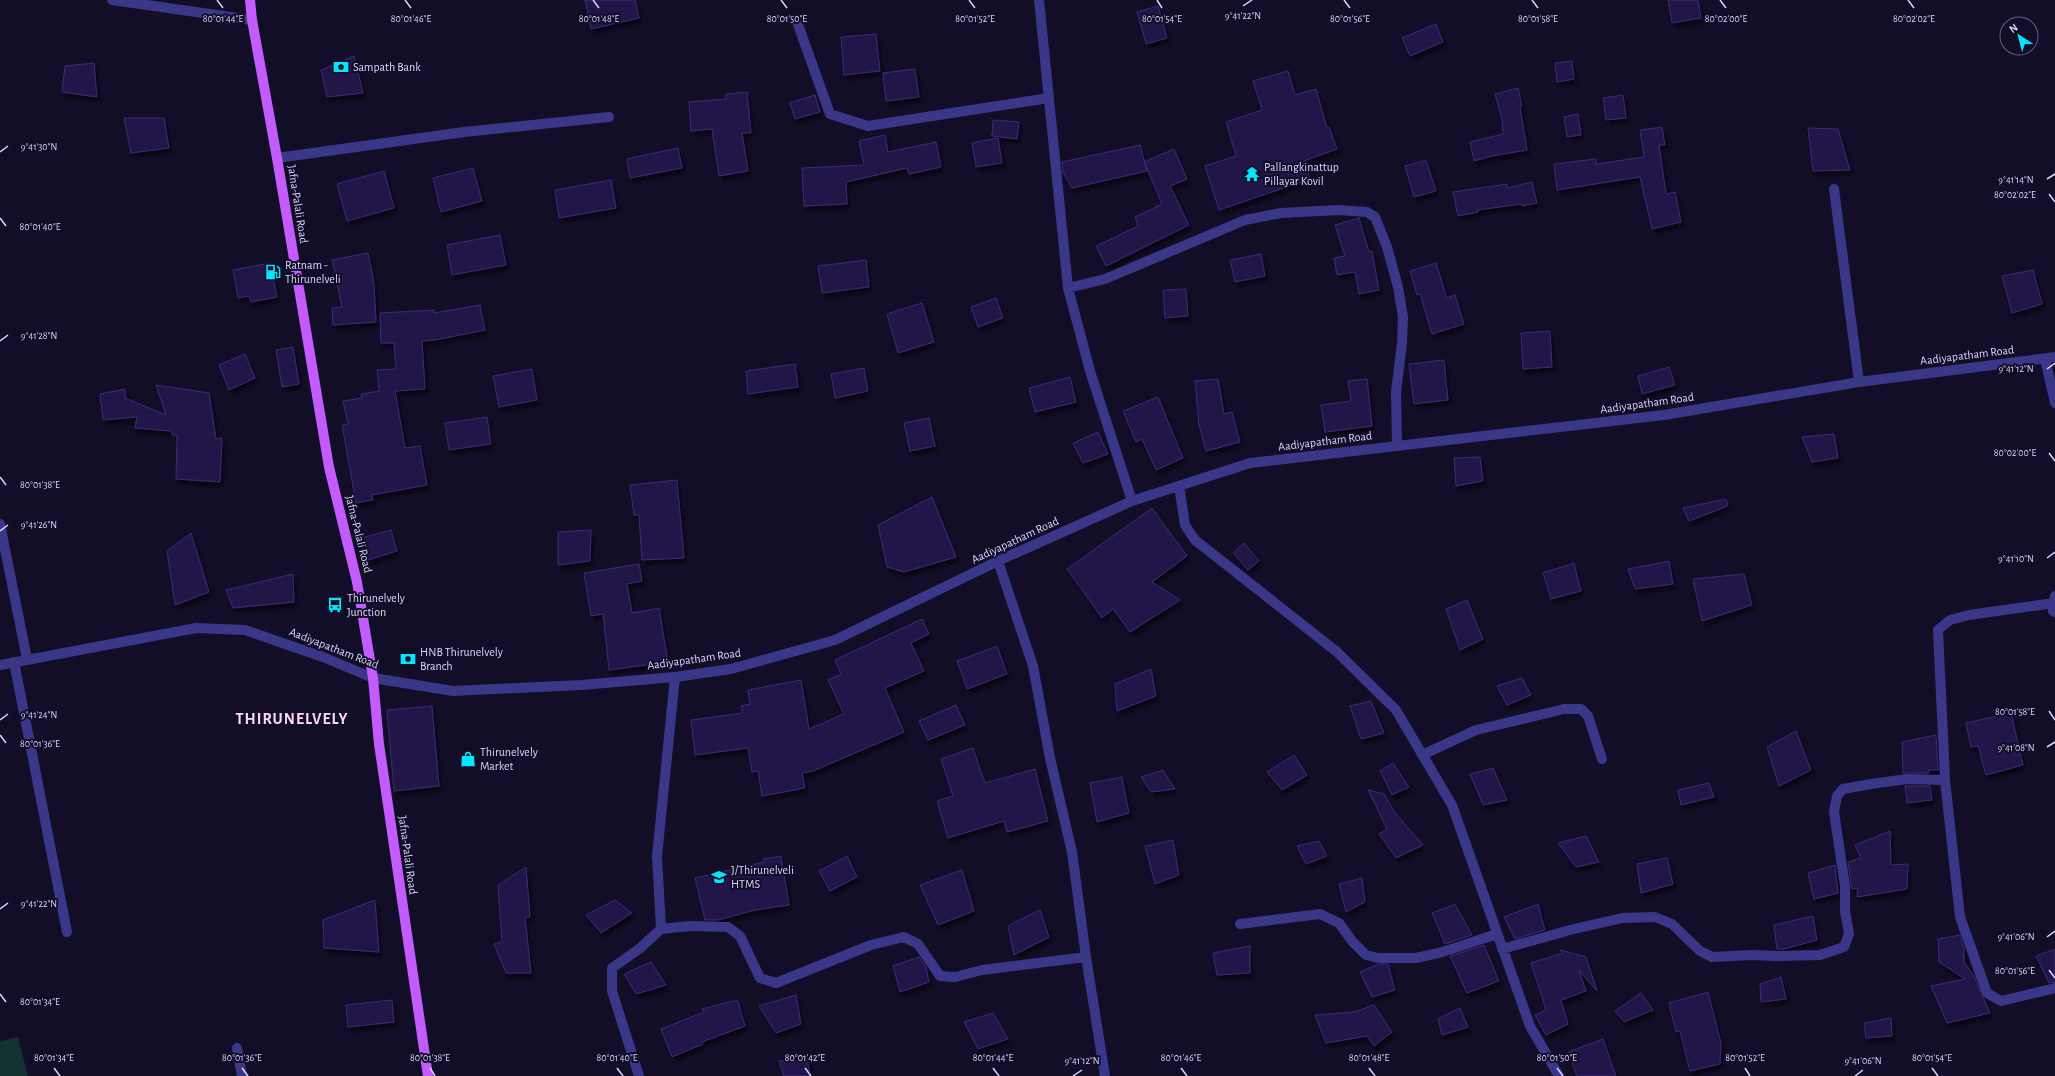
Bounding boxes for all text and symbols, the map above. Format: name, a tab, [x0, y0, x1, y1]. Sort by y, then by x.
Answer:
text: 9°41'22"N	[1225, 11, 1261, 21]
text: 80°01'44"E	[203, 14, 243, 24]
text: 80°01'46"E	[391, 14, 431, 24]
text: 80°01'48"E	[579, 14, 619, 24]
text: 80°01'50"E	[767, 14, 807, 24]
text: 80°01'52"E	[955, 14, 995, 24]
text: 80°01'54"E	[1142, 14, 1182, 24]
text: 80°01'56"E	[1330, 14, 1370, 24]
text: 80°01'58"E	[1518, 14, 1558, 24]
text: 80°02'00"E	[1705, 14, 1747, 24]
text: 80°02'02"E	[1893, 14, 1935, 24]
north arrow	[1999, 16, 2039, 56]
text: N	[2007, 22, 2020, 35]
bank icon: Sampath Bank	[332, 58, 350, 76]
place label: Sampath Bank	[353, 61, 421, 73]
text: 9°41'30"N	[21, 142, 57, 152]
place label: Pallangkinattup Pillayar Kovil	[1264, 161, 1339, 188]
street label: Jafna-Palali Road	[286, 164, 310, 244]
temple icon: Pallangkinattup Pillayar Kovil	[1243, 165, 1261, 183]
text: 9°41'14"N	[1998, 175, 2034, 185]
text: 80°02'02"E	[1994, 190, 2036, 200]
text: 80°01'40"E	[19, 222, 61, 232]
place label: Ratnam - Thirunelveli	[285, 259, 341, 285]
fuel station icon: Ratnam - Thirunelveli	[264, 263, 282, 281]
text: 9°41'28"N	[21, 331, 57, 341]
street label: Aadiyapatham Road	[1919, 343, 2015, 368]
text: 9°41'12"N	[1998, 364, 2034, 374]
street label: Aadiyapatham Road	[1599, 390, 1695, 417]
street label: Aadiyapatham Road	[1277, 429, 1373, 454]
text: 80°02'00"E	[1994, 448, 2036, 458]
text: 80°01'38"E	[20, 480, 60, 490]
street label: Jafna-Palali Road	[344, 494, 374, 574]
street label: Aadiyapatham Road	[970, 515, 1061, 566]
text: 9°41'26"N	[21, 520, 57, 530]
text: 9°41'10"N	[1998, 554, 2034, 564]
place label: Thirunelvely Junction	[347, 592, 405, 618]
bus stop icon: Thirunelvely Junction	[326, 596, 344, 614]
street label: Aadiyapatham Road	[287, 625, 380, 671]
place label: HNB Thirunelvely Branch	[420, 646, 503, 672]
street label: Aadiyapatham Road	[646, 646, 742, 673]
bank icon: HNB Thirunelvely Branch	[399, 650, 417, 668]
text: 80°01'58"E	[1995, 707, 2035, 717]
text: 9°41'24"N	[21, 710, 57, 720]
district label: THIRUNELVELY	[236, 711, 348, 727]
text: 80°01'36"E	[20, 739, 60, 749]
text: 9°41'08"N	[1997, 743, 2035, 753]
place label: Thirunelvely Market	[480, 746, 538, 772]
shop icon: Thirunelvely Market	[459, 750, 477, 768]
street label: Jafna-Palali Road	[397, 815, 419, 895]
place label: J/Thirunelveli HTMS	[731, 864, 794, 890]
school or university icon: J/Thirunelveli HTMS	[710, 868, 728, 886]
text: 9°41'22"N	[21, 899, 57, 909]
text: 9°41'06"N	[1997, 932, 2035, 942]
text: 80°01'56"E	[1995, 966, 2035, 976]
text: 80°01'34"E	[20, 997, 60, 1007]
text: 80°01'34"E	[34, 1053, 74, 1063]
text: 80°01'36"E	[222, 1053, 262, 1063]
text: 80°01'38"E	[410, 1053, 450, 1063]
text: 80°01'40"E	[596, 1053, 638, 1063]
text: 80°01'42"E	[785, 1053, 825, 1063]
text: 80°01'44"E	[973, 1053, 1013, 1063]
text: 80°01'46"E	[1161, 1053, 1201, 1063]
text: 80°01'48"E	[1349, 1053, 1389, 1063]
text: 80°01'50"E	[1537, 1053, 1577, 1063]
text: 80°01'52"E	[1725, 1053, 1765, 1063]
text: 80°01'54"E	[1912, 1053, 1952, 1063]
text: 9°41'12"N	[1064, 1056, 1100, 1066]
text: 9°41'06"N	[1844, 1056, 1882, 1066]

